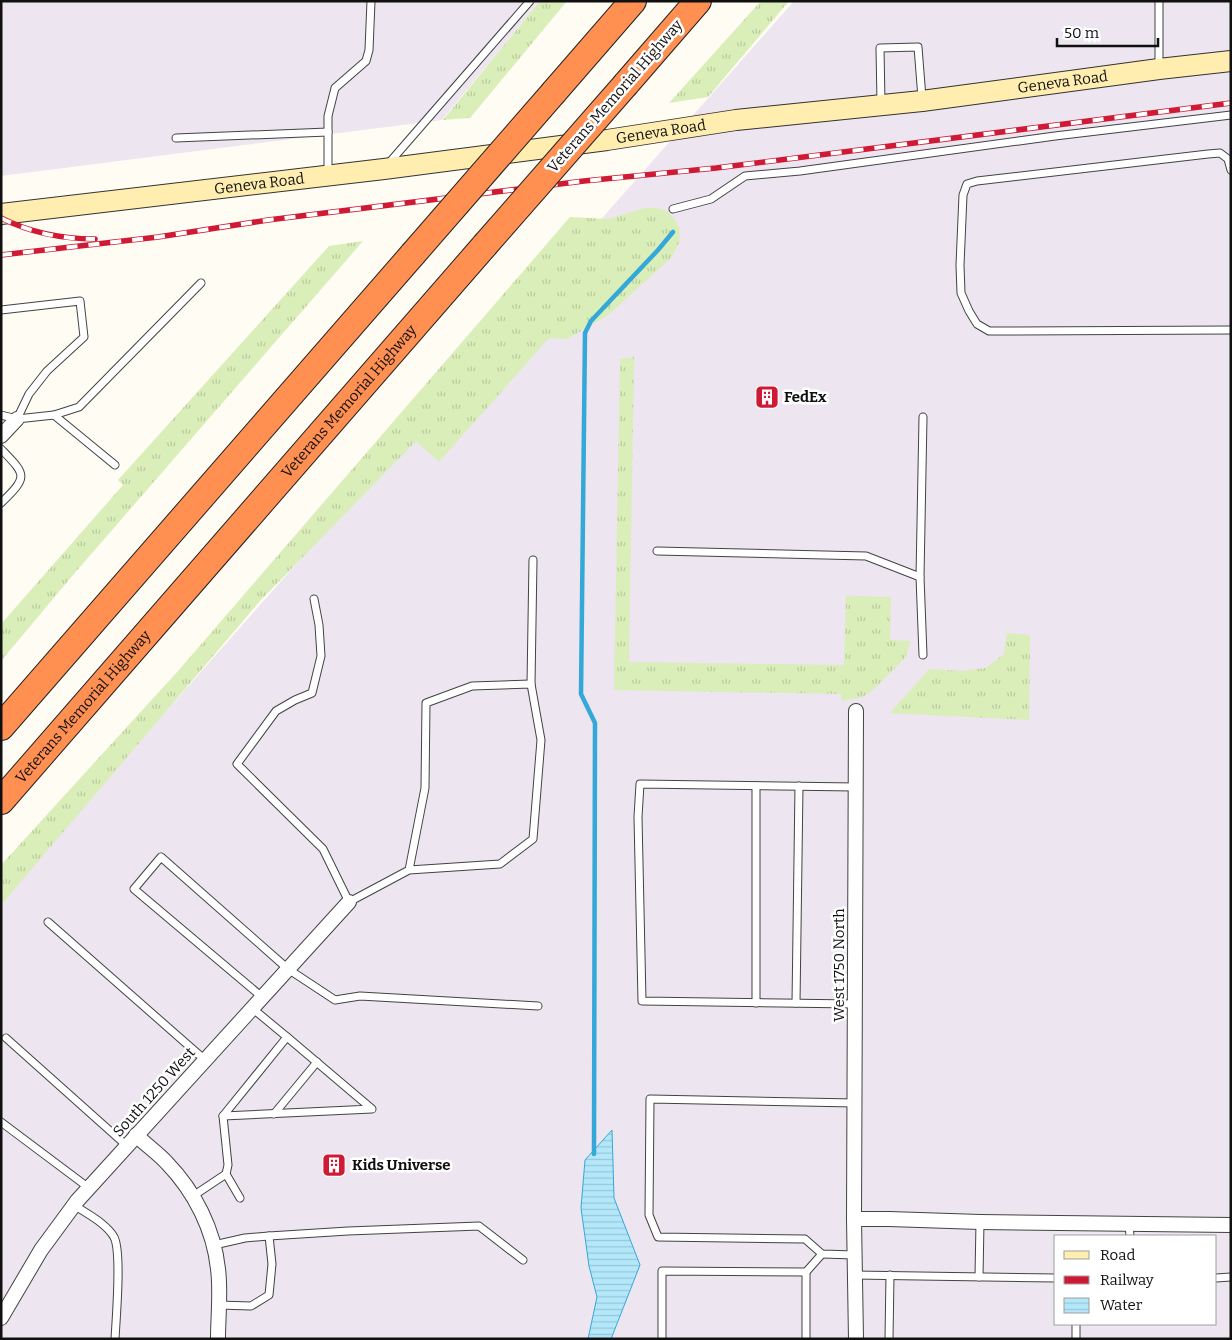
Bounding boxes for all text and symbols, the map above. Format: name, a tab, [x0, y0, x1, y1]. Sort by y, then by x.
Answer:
scale bar	[1057, 15, 1158, 47]
street label: Veterans Memorial Highway	[544, 16, 686, 176]
text: 50 m	[1064, 24, 1100, 42]
street label: Geneva Road	[1016, 67, 1109, 97]
street label: Geneva Road	[615, 116, 707, 148]
street label: Geneva Road	[213, 169, 305, 198]
street label: Veterans Memorial Highway	[278, 321, 420, 481]
building icon: FedEx	[754, 384, 780, 410]
place label: FedEx	[784, 388, 827, 406]
street label: Veterans Memorial Highway	[12, 627, 154, 787]
street label: West 1750 North	[830, 908, 848, 1022]
street label: South 1250 West	[109, 1043, 199, 1140]
building icon: Kids Universe	[321, 1152, 347, 1178]
place label: Kids Universe	[352, 1156, 451, 1174]
legend	[1054, 1235, 1217, 1325]
text: Road	[1100, 1246, 1135, 1264]
text: Railway	[1100, 1271, 1154, 1289]
text: Water	[1100, 1296, 1143, 1314]

